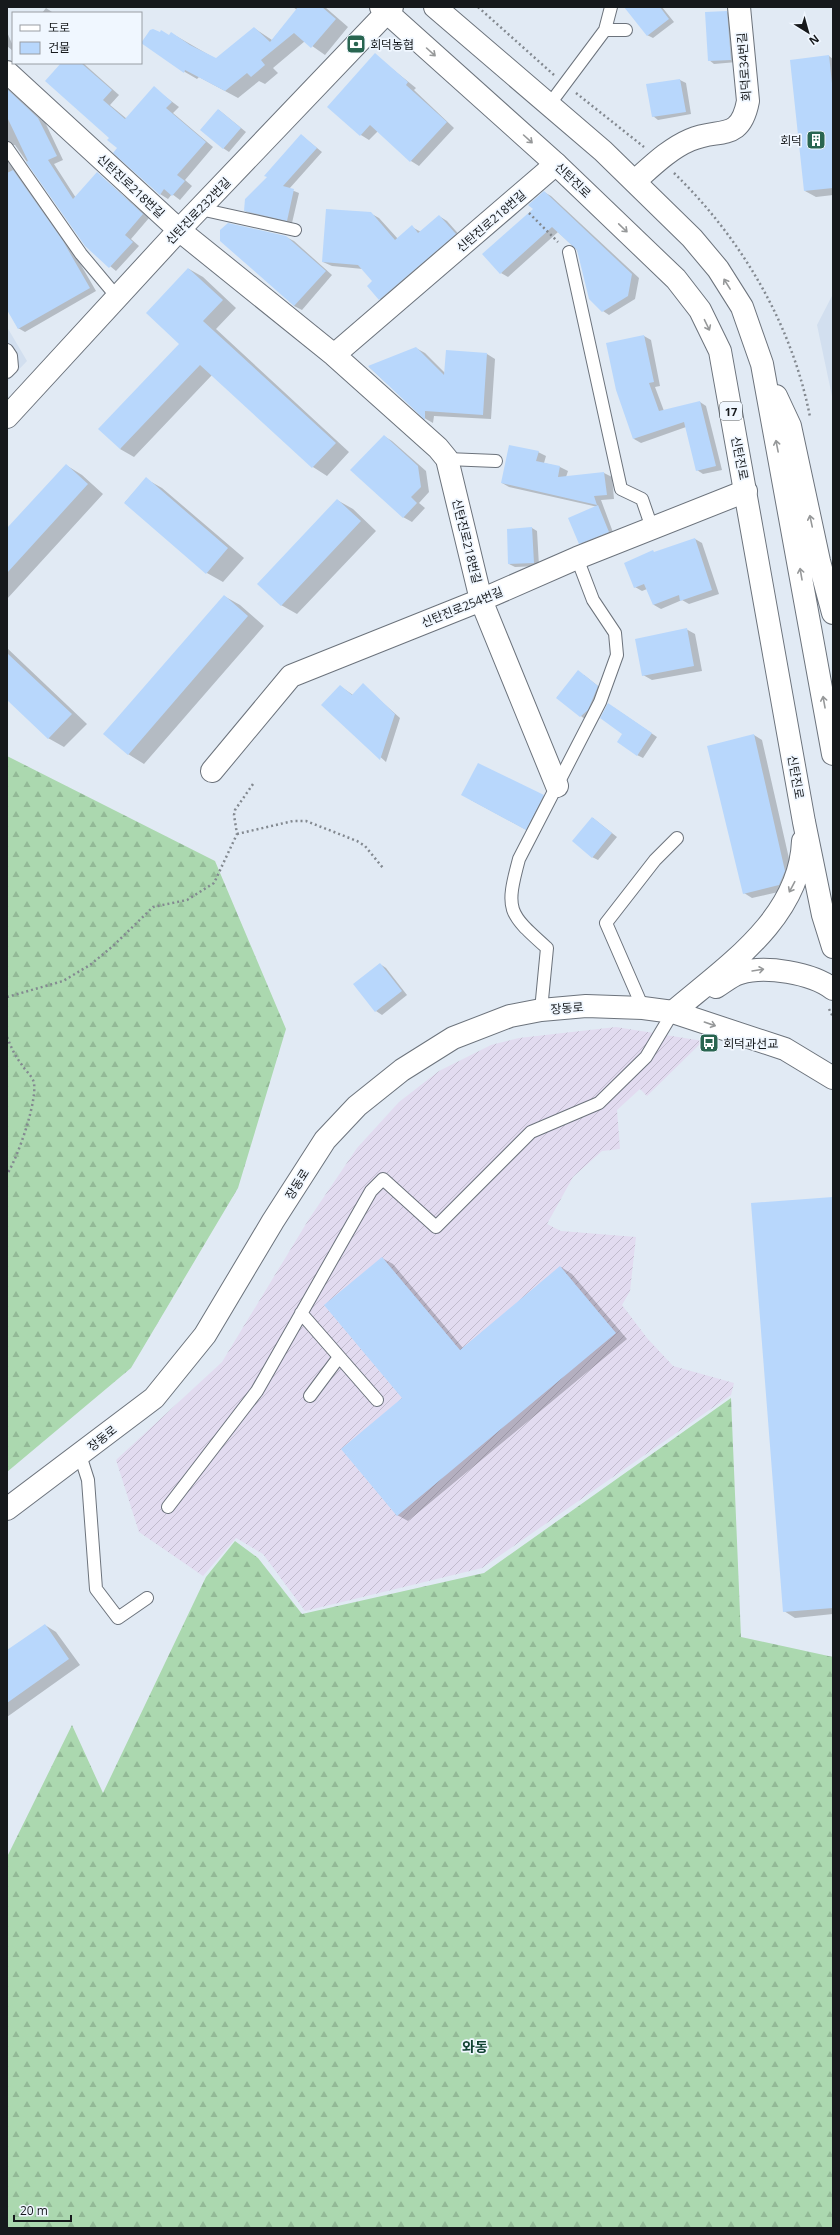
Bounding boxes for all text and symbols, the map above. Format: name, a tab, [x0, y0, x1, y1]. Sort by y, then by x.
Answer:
legend	[12, 12, 142, 64]
north arrow	[788, 12, 828, 52]
text: 도로	[48, 19, 70, 36]
street label: 회덕로34번길	[733, 32, 755, 102]
text: N	[806, 32, 822, 49]
bank icon: 회덕농협	[345, 33, 367, 55]
place label: 회덕농협	[370, 36, 414, 53]
text: 건물	[48, 39, 70, 56]
one-way arrow	[426, 47, 436, 56]
building icon: 회덕	[805, 129, 827, 151]
place label: 회덕	[780, 132, 802, 149]
one-way arrow	[523, 134, 533, 143]
street label: 신탄진로218번길	[93, 150, 169, 222]
street label: 신탄진로	[551, 159, 595, 201]
street label: 신탄진로232번길	[162, 174, 234, 248]
street label: 신탄진로218번길	[453, 186, 529, 256]
one-way arrow	[618, 223, 628, 233]
one-way arrow	[723, 278, 731, 289]
one-way arrow	[704, 319, 711, 331]
road number: 17	[720, 402, 742, 420]
street label: 신탄진로	[727, 435, 753, 481]
one-way arrow	[773, 440, 781, 453]
street label: 신탄진로218번길	[448, 497, 486, 585]
one-way arrow	[806, 514, 814, 527]
one-way arrow	[796, 568, 804, 581]
street label: 신탄진로254번길	[419, 583, 505, 631]
one-way arrow	[819, 696, 827, 709]
street label: 신탄진로	[784, 754, 808, 800]
one-way arrow	[788, 881, 795, 893]
one-way arrow	[751, 966, 764, 974]
street label: 장동로	[550, 998, 584, 1018]
one-way arrow	[704, 1021, 717, 1028]
bus stop icon: 회덕과선교	[698, 1032, 720, 1054]
place label: 회덕과선교	[723, 1035, 778, 1052]
street label: 장동로	[281, 1165, 313, 1203]
street label: 장동로	[84, 1421, 120, 1455]
district label: 와동	[462, 2037, 488, 2056]
scale bar	[14, 2197, 71, 2223]
text: 20 m	[20, 2202, 48, 2219]

